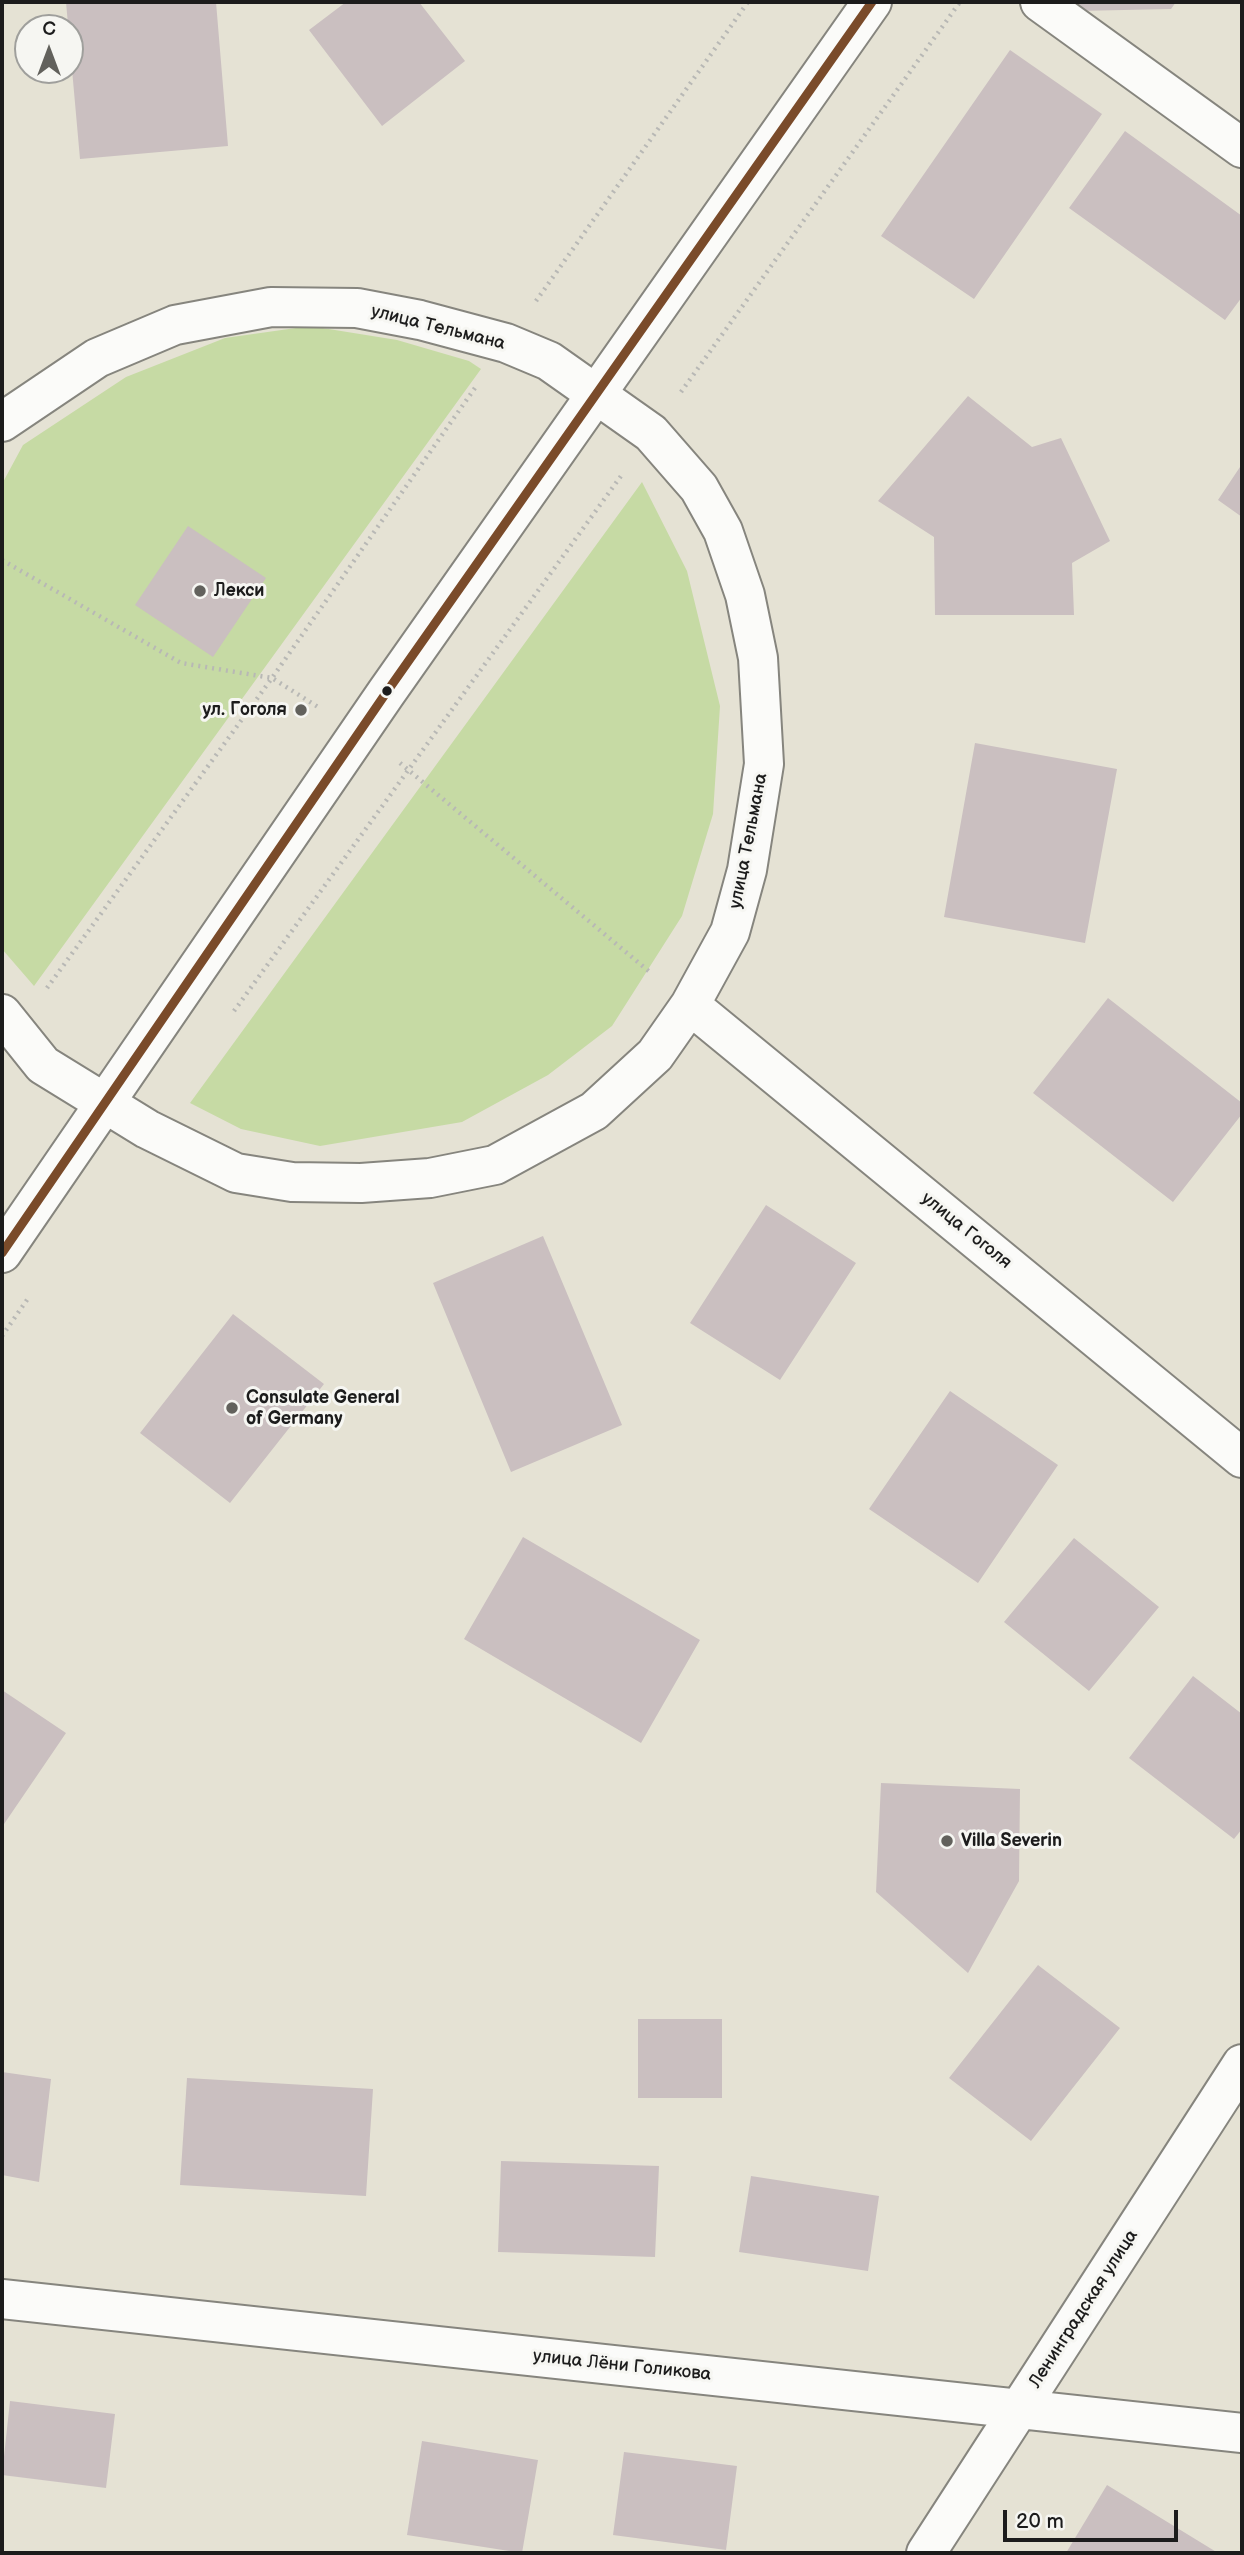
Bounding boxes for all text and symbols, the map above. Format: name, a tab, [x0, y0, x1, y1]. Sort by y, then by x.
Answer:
north arrow	[14, 14, 84, 84]
text: С	[42, 18, 56, 41]
street label: улица Тельмана	[369, 301, 507, 355]
place label: Лекси	[214, 580, 265, 602]
marker: Лекси	[192, 583, 208, 599]
unlabelled marker	[380, 684, 394, 698]
place label: ул. Гоголя	[202, 699, 287, 721]
marker: ул. Гоголя	[293, 702, 309, 718]
street label: улица Тельмана	[725, 771, 773, 911]
street label: улица Гоголя	[916, 1188, 1016, 1274]
place label: Consulate General of Germany	[246, 1387, 399, 1430]
marker: Consulate General of Germany	[224, 1400, 240, 1416]
place label: Villa Severin	[961, 1830, 1062, 1852]
marker: Villa Severin	[939, 1833, 955, 1849]
street label: Ленинградская улица	[1025, 2226, 1143, 2392]
street label: улица Лёни Голикова	[532, 2346, 712, 2386]
scale bar	[1006, 2496, 1181, 2540]
text: 20 m	[1016, 2509, 1064, 2534]

